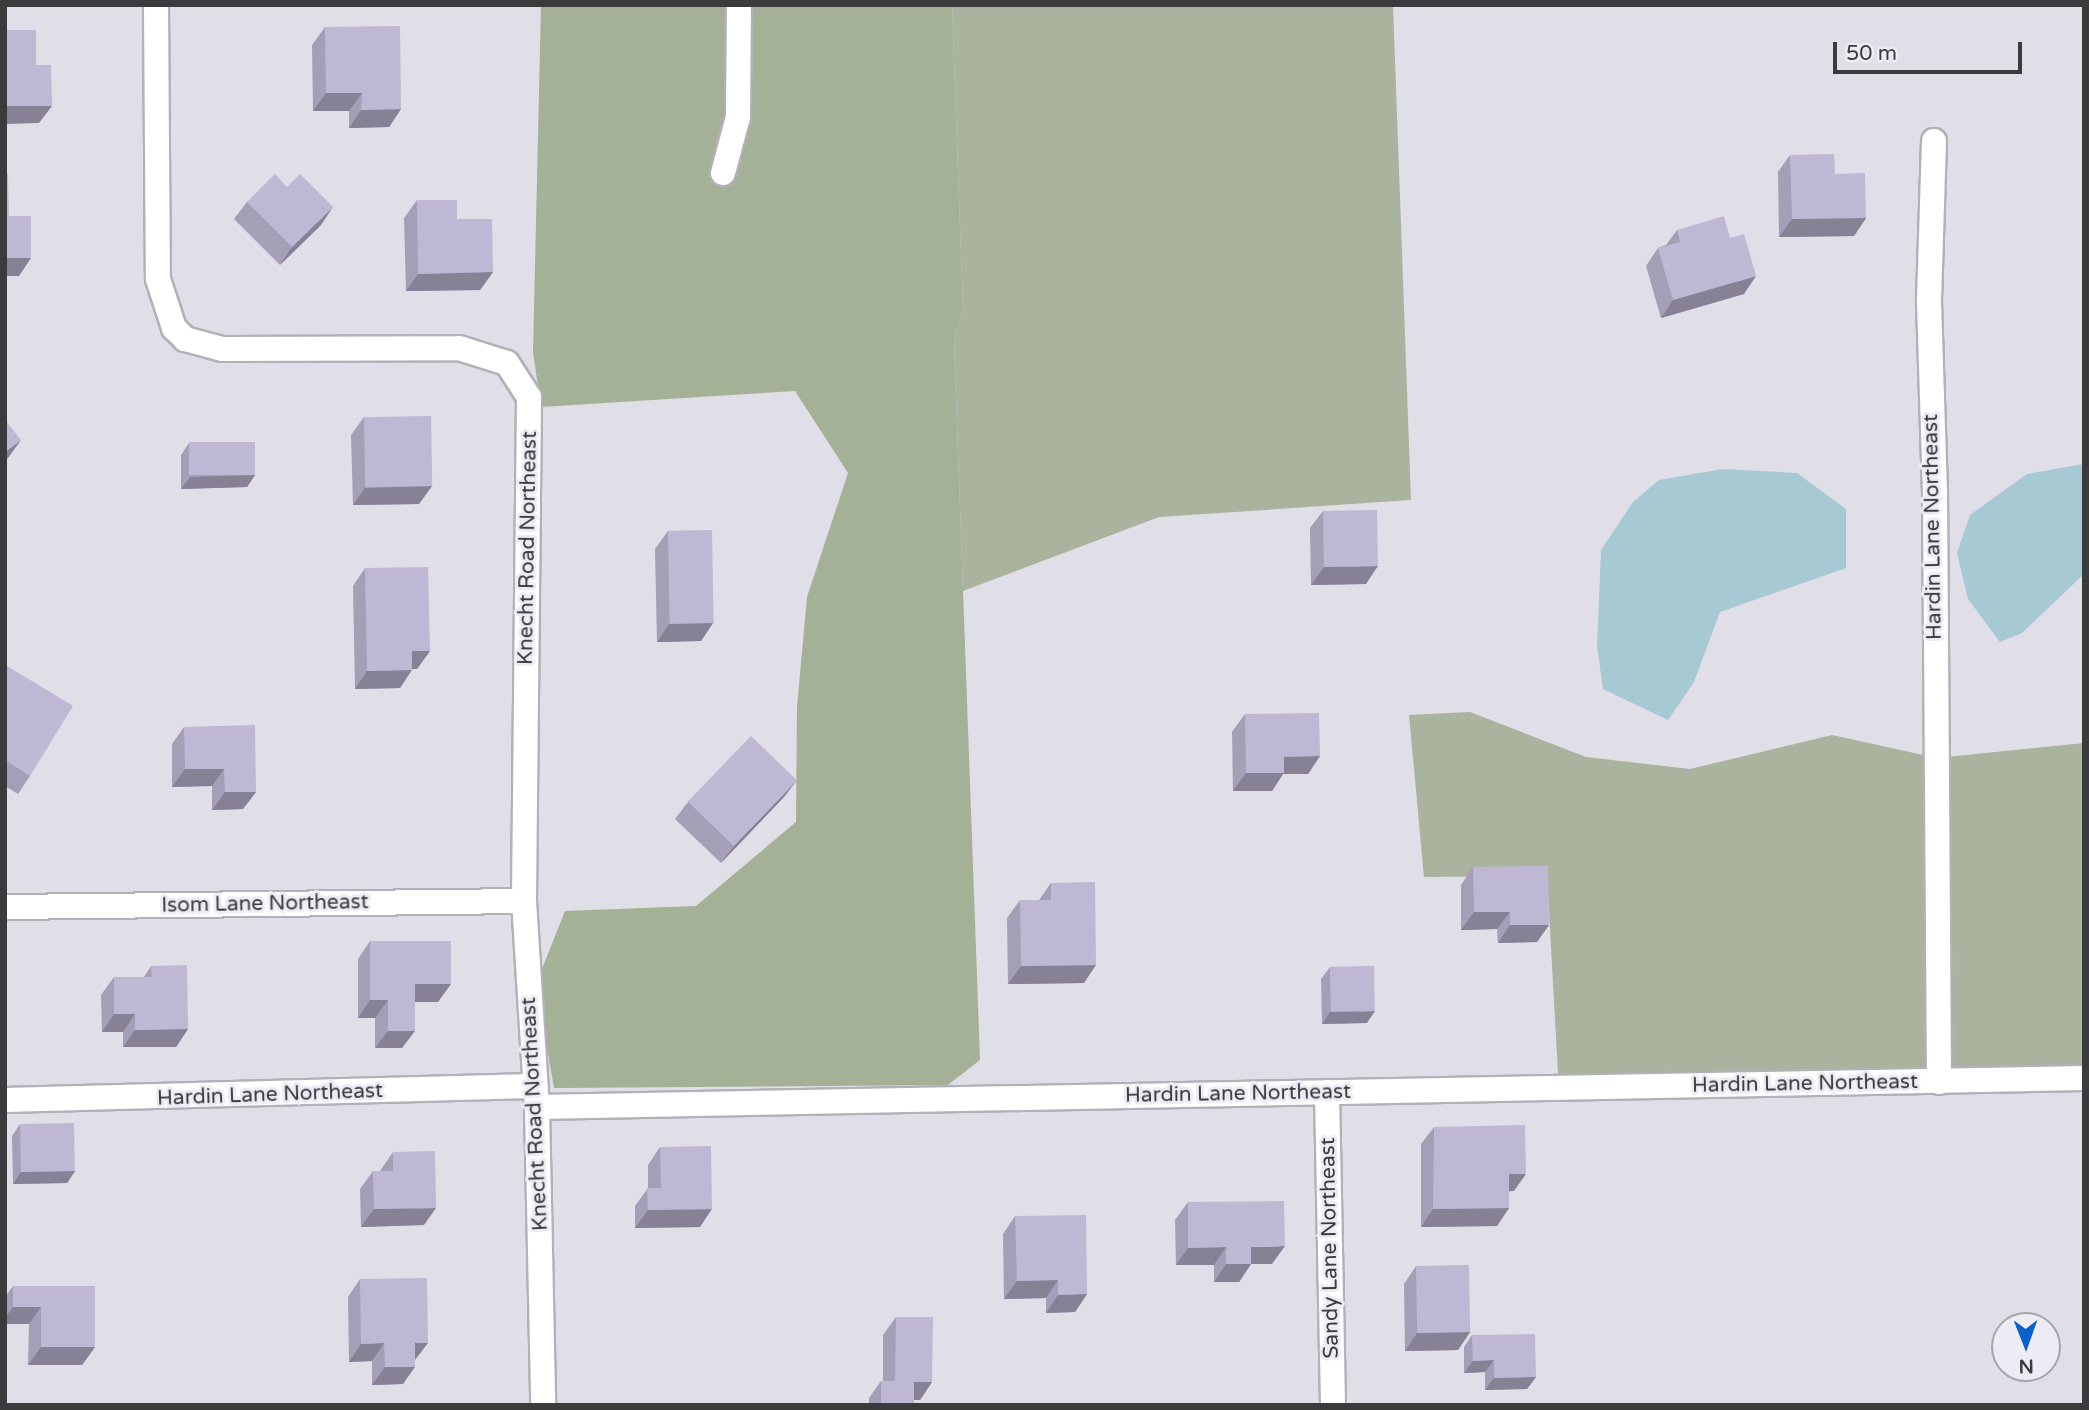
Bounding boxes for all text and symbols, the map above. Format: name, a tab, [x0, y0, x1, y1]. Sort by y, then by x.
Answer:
scale bar	[1837, 28, 2026, 72]
text: 50 m	[1846, 41, 1897, 66]
street label: Hardin Lane Northeast	[1918, 414, 1948, 640]
street label: Knecht Road Northeast	[513, 431, 543, 665]
street label: Isom Lane Northeast	[161, 890, 369, 918]
street label: Knecht Road Northeast	[516, 996, 554, 1232]
street label: Hardin Lane Northeast	[1692, 1069, 1918, 1099]
street label: Hardin Lane Northeast	[157, 1078, 383, 1112]
street label: Hardin Lane Northeast	[1125, 1079, 1351, 1109]
street label: Sandy Lane Northeast	[1315, 1137, 1345, 1359]
north arrow	[1991, 1312, 2061, 1382]
text: N	[2019, 1355, 2034, 1377]

